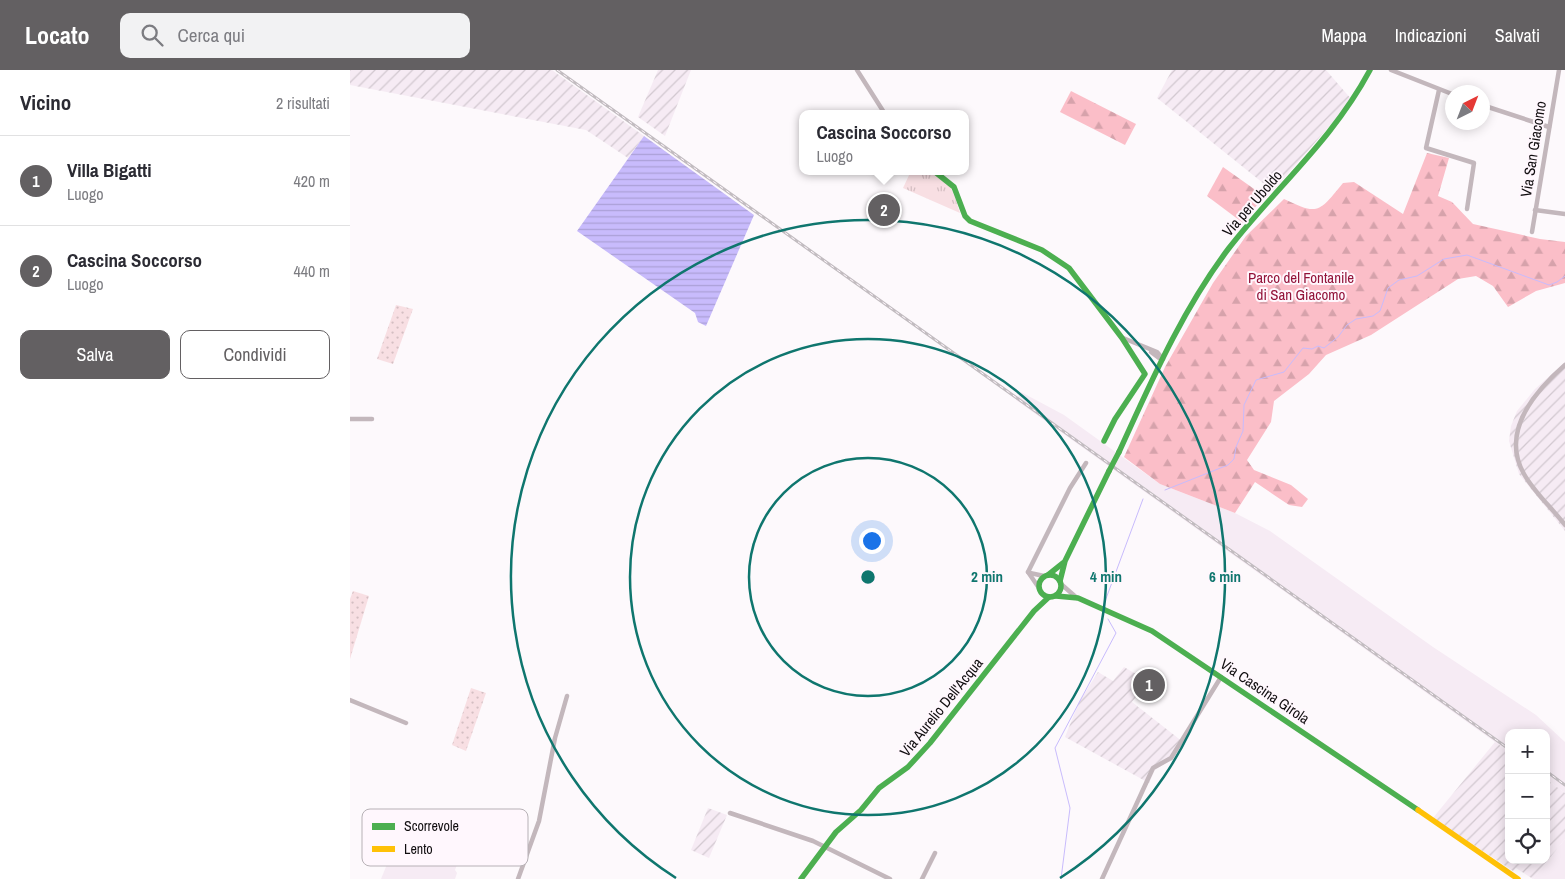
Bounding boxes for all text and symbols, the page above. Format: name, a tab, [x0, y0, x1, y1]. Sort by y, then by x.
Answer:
search box	[120, 13, 470, 58]
text: Locato	[25, 19, 90, 51]
icon: search	[138, 21, 166, 49]
text: Cerca qui	[178, 22, 245, 48]
text: Mappa	[1322, 23, 1367, 48]
text: Indicazioni	[1395, 23, 1467, 48]
text: Salvati	[1495, 23, 1540, 48]
north arrow	[1445, 85, 1490, 130]
text: Vicino	[20, 88, 71, 117]
text: 2 risultati	[276, 92, 330, 114]
street label: Via San Giacomo	[1515, 99, 1551, 198]
popup	[799, 110, 969, 175]
text: Cascina Soccorso	[816, 119, 952, 145]
text: Luogo	[816, 145, 853, 167]
text: Villa Bigatti	[67, 157, 152, 183]
street label: Via per Uboldo	[1217, 165, 1287, 241]
text: 1	[32, 170, 40, 192]
text: 420 m	[294, 170, 330, 192]
text: Luogo	[67, 183, 103, 205]
pin: 2	[868, 191, 900, 229]
text: Cascina Soccorso	[67, 247, 202, 273]
text: 2	[32, 260, 40, 282]
text: 440 m	[294, 260, 330, 282]
park label: Parco del Fontanile di San Giacomo	[1248, 267, 1354, 305]
text: Luogo	[67, 273, 103, 295]
button: Salva	[20, 330, 170, 379]
button: Condividi	[180, 330, 330, 379]
your location	[859, 528, 885, 554]
text: 2 min	[971, 566, 1003, 587]
text: 4 min	[1090, 566, 1122, 587]
text: 6 min	[1209, 566, 1241, 587]
centre of rings	[859, 568, 877, 586]
street label: Via Aurelio Dell'Acqua	[895, 653, 988, 761]
street label: Via Cascina Girola	[1216, 653, 1314, 729]
pin: 1	[1133, 666, 1165, 704]
map controls	[1505, 729, 1550, 864]
button: +	[1505, 729, 1550, 774]
button: −	[1505, 774, 1550, 819]
legend	[362, 809, 528, 866]
text: Scorrevole	[404, 817, 459, 835]
button: locate	[1505, 819, 1550, 864]
text: Lento	[404, 840, 433, 858]

